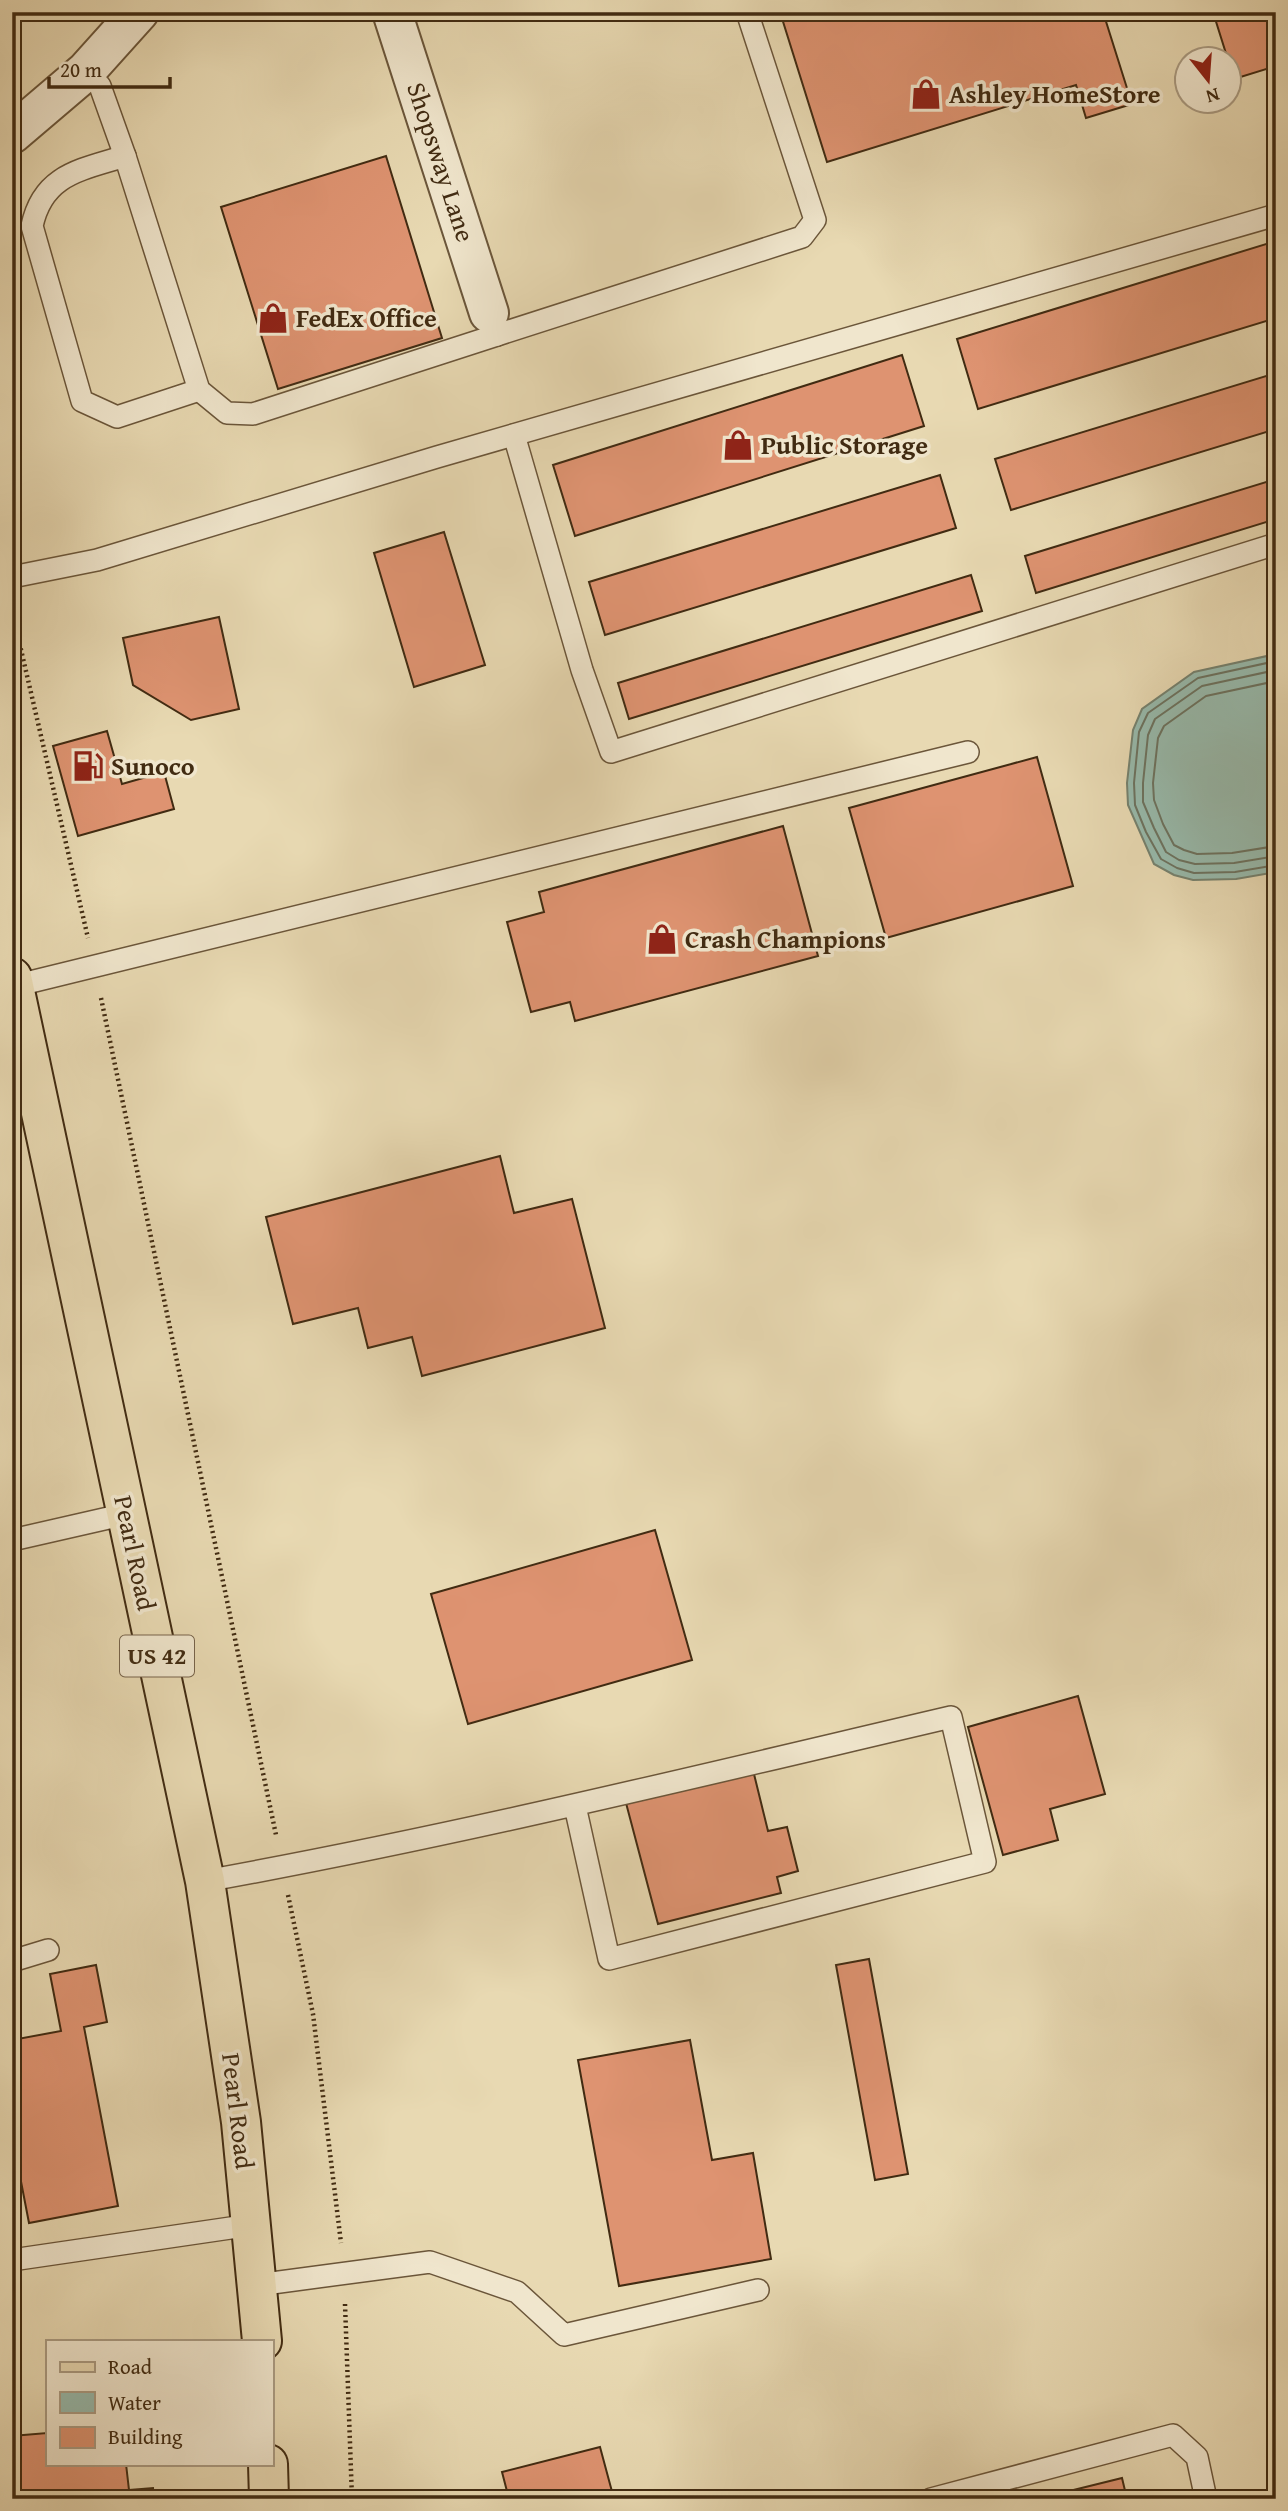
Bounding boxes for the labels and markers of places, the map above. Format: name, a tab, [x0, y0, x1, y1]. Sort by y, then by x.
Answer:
place label: Ashley HomeStore	[949, 74, 1161, 113]
shop icon: Ashley HomeStore	[909, 77, 943, 111]
place label: FedEx Office	[296, 298, 437, 337]
shop icon: FedEx Office	[256, 301, 290, 335]
place label: Public Storage	[761, 425, 928, 464]
shop icon: Public Storage	[721, 428, 755, 462]
place label: Sunoco	[111, 746, 195, 785]
fuel station icon: Sunoco	[71, 749, 105, 783]
place label: Crash Champions	[685, 919, 886, 958]
shop icon: Crash Champions	[645, 922, 679, 956]

